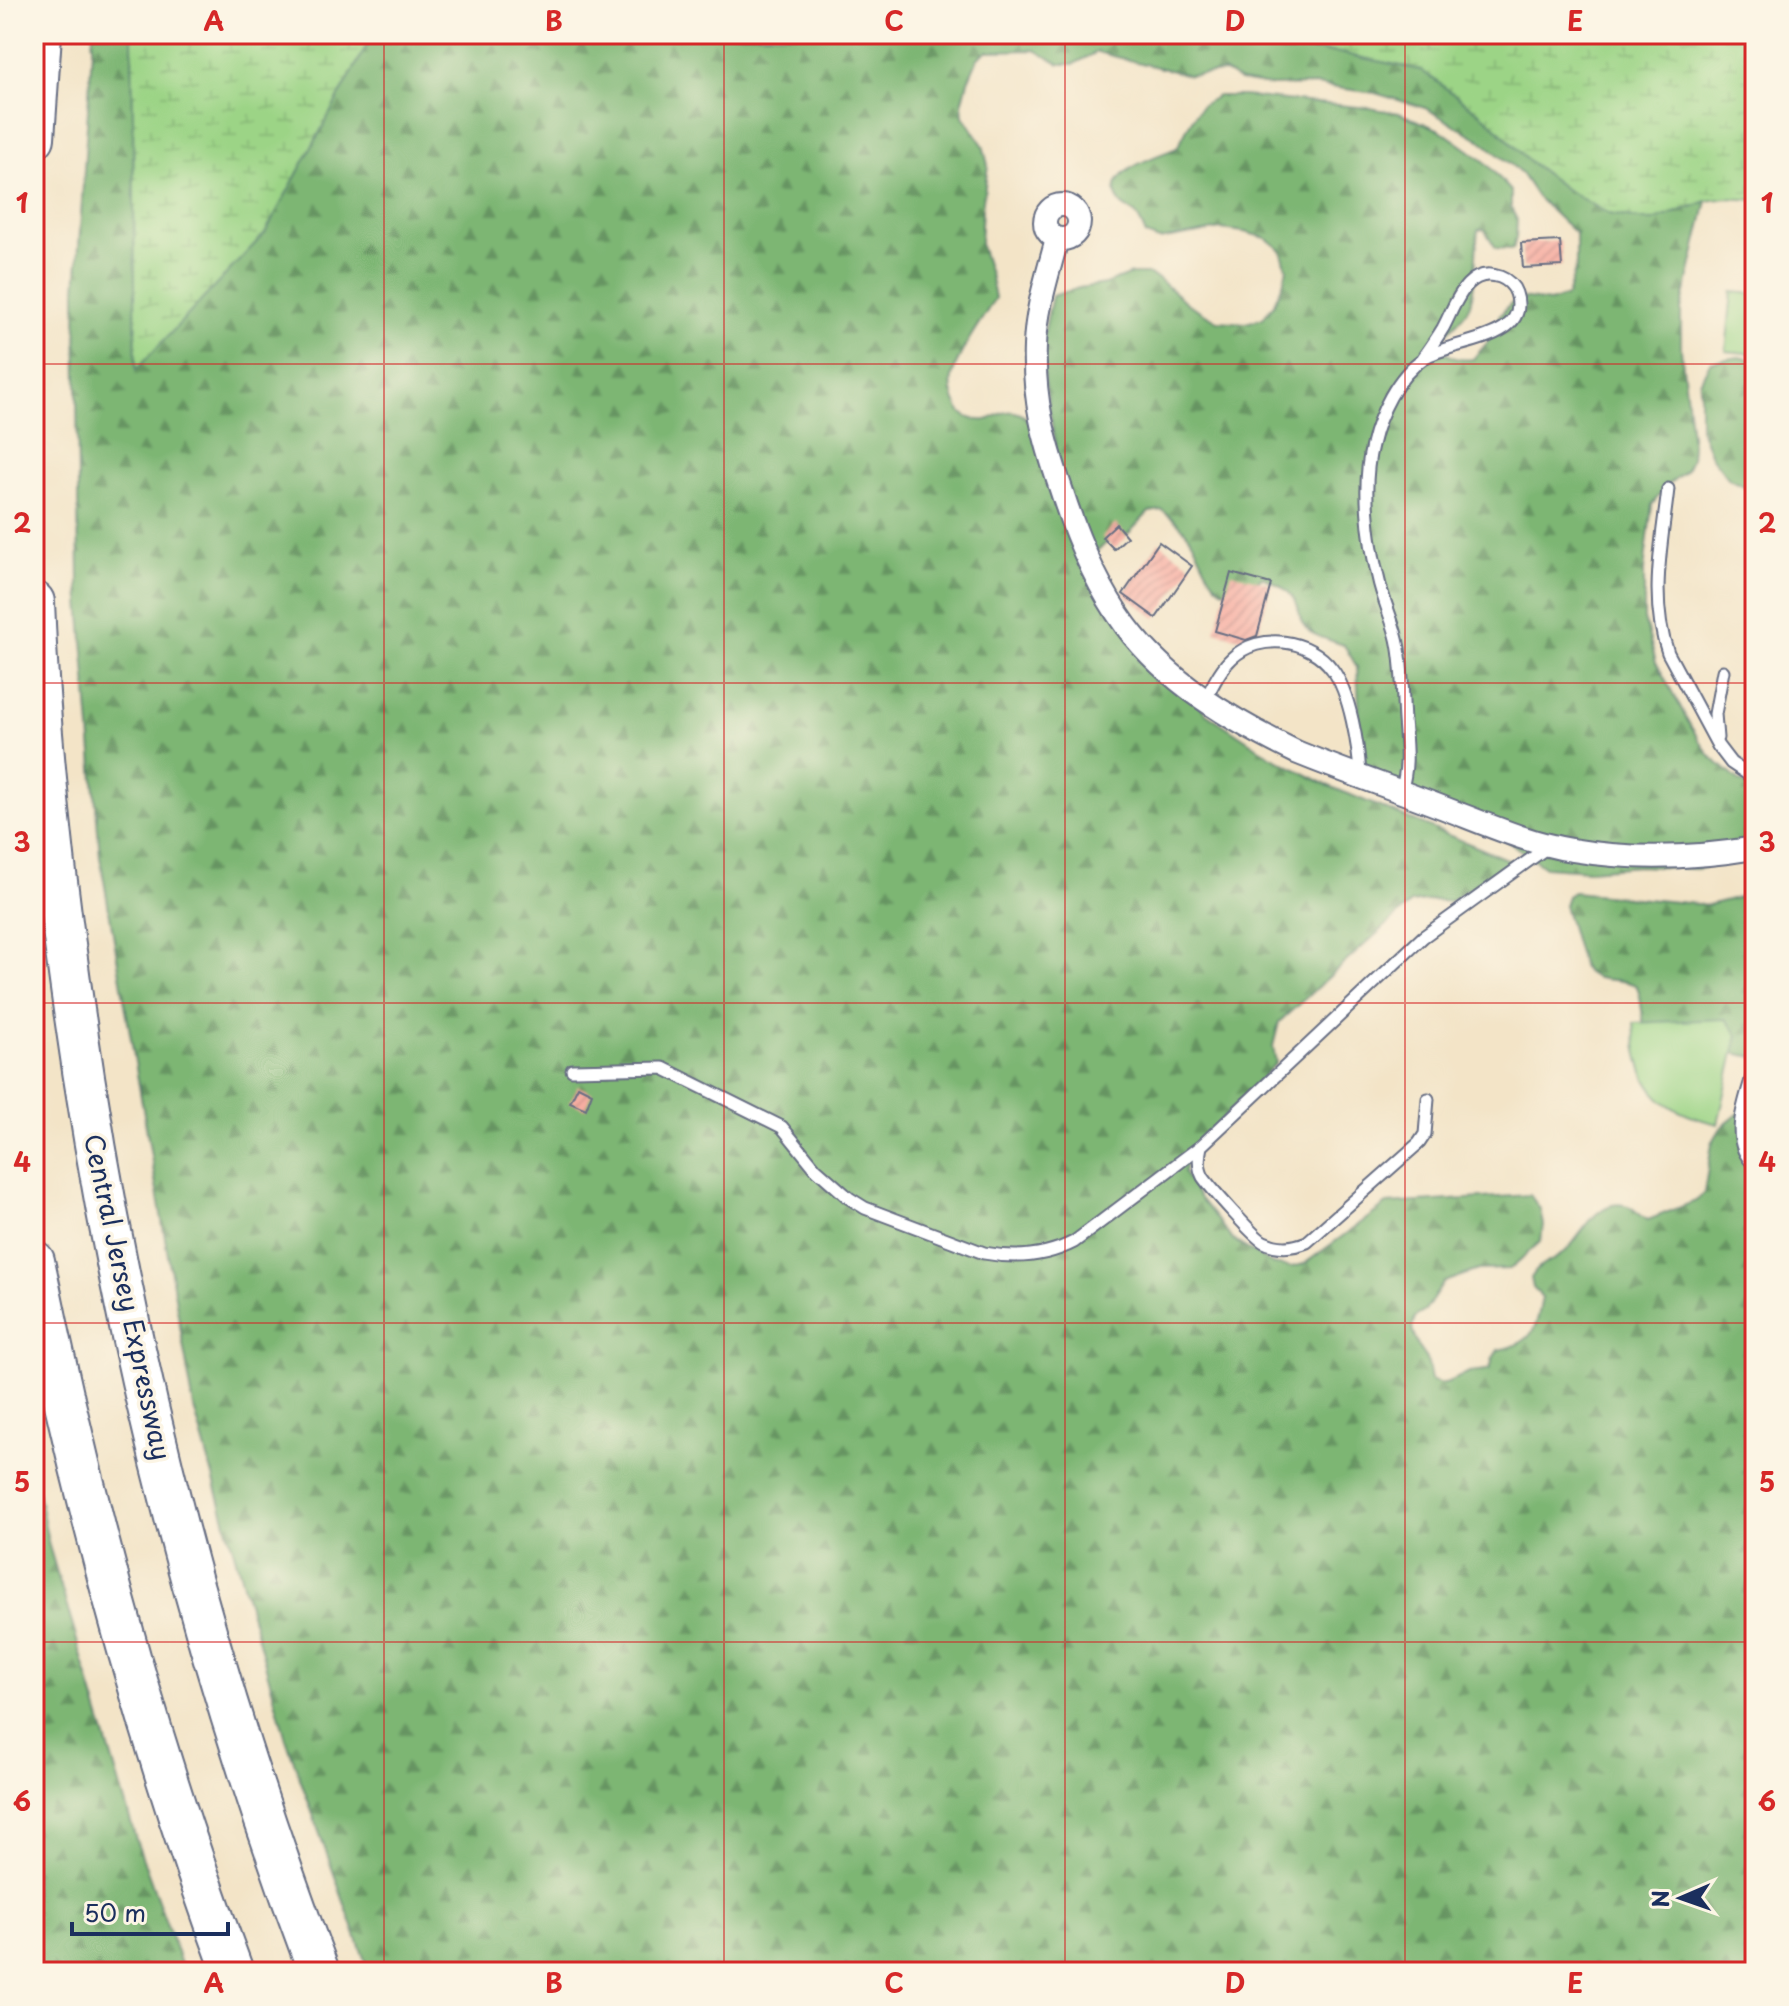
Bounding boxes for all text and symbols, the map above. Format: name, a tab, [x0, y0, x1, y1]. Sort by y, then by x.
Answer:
text: A	[204, 1, 224, 40]
text: B	[545, 1, 563, 40]
text: C	[884, 1, 904, 40]
text: D	[1225, 1, 1245, 40]
text: E	[1567, 1, 1583, 40]
text: 1	[16, 183, 28, 222]
text: 1	[1761, 183, 1773, 222]
text: 2	[13, 503, 31, 542]
text: 2	[1758, 503, 1776, 542]
text: 3	[13, 822, 31, 861]
text: 3	[1758, 822, 1776, 861]
street label: Central Jersey Expressway	[75, 1130, 182, 1463]
text: 4	[13, 1142, 31, 1181]
text: 4	[1758, 1142, 1776, 1181]
text: 5	[14, 1462, 30, 1501]
text: 5	[1759, 1462, 1775, 1501]
text: 6	[13, 1781, 31, 1820]
text: 6	[1758, 1781, 1776, 1820]
north arrow	[1641, 1858, 1721, 1938]
scale bar	[72, 1886, 228, 1936]
text: N	[1643, 1889, 1676, 1908]
text: 50 m	[84, 1894, 146, 1930]
text: A	[204, 1963, 224, 2002]
text: B	[545, 1963, 563, 2002]
text: C	[884, 1963, 904, 2002]
text: D	[1225, 1963, 1245, 2002]
text: E	[1567, 1963, 1583, 2002]

